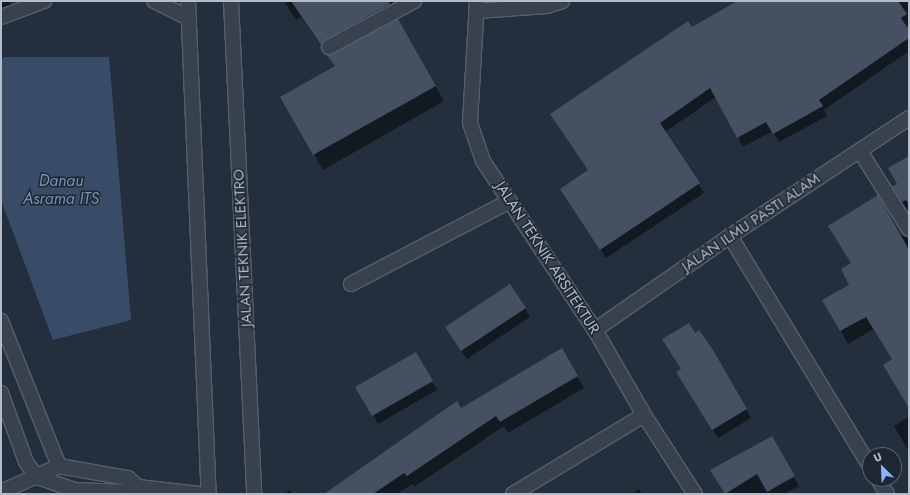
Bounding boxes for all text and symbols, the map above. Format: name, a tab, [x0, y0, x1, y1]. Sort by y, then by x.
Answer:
street label: JALAN TEKNIK ELEKTRO	[230, 169, 256, 327]
street label: JALAN ILMU PASTI ALAM	[678, 170, 824, 276]
water label: Danau Asrama ITS	[23, 171, 99, 209]
street label: JALAN TEKNIK ARSITEKTUR	[491, 179, 603, 337]
north arrow	[862, 447, 902, 487]
text: U	[871, 448, 884, 466]

